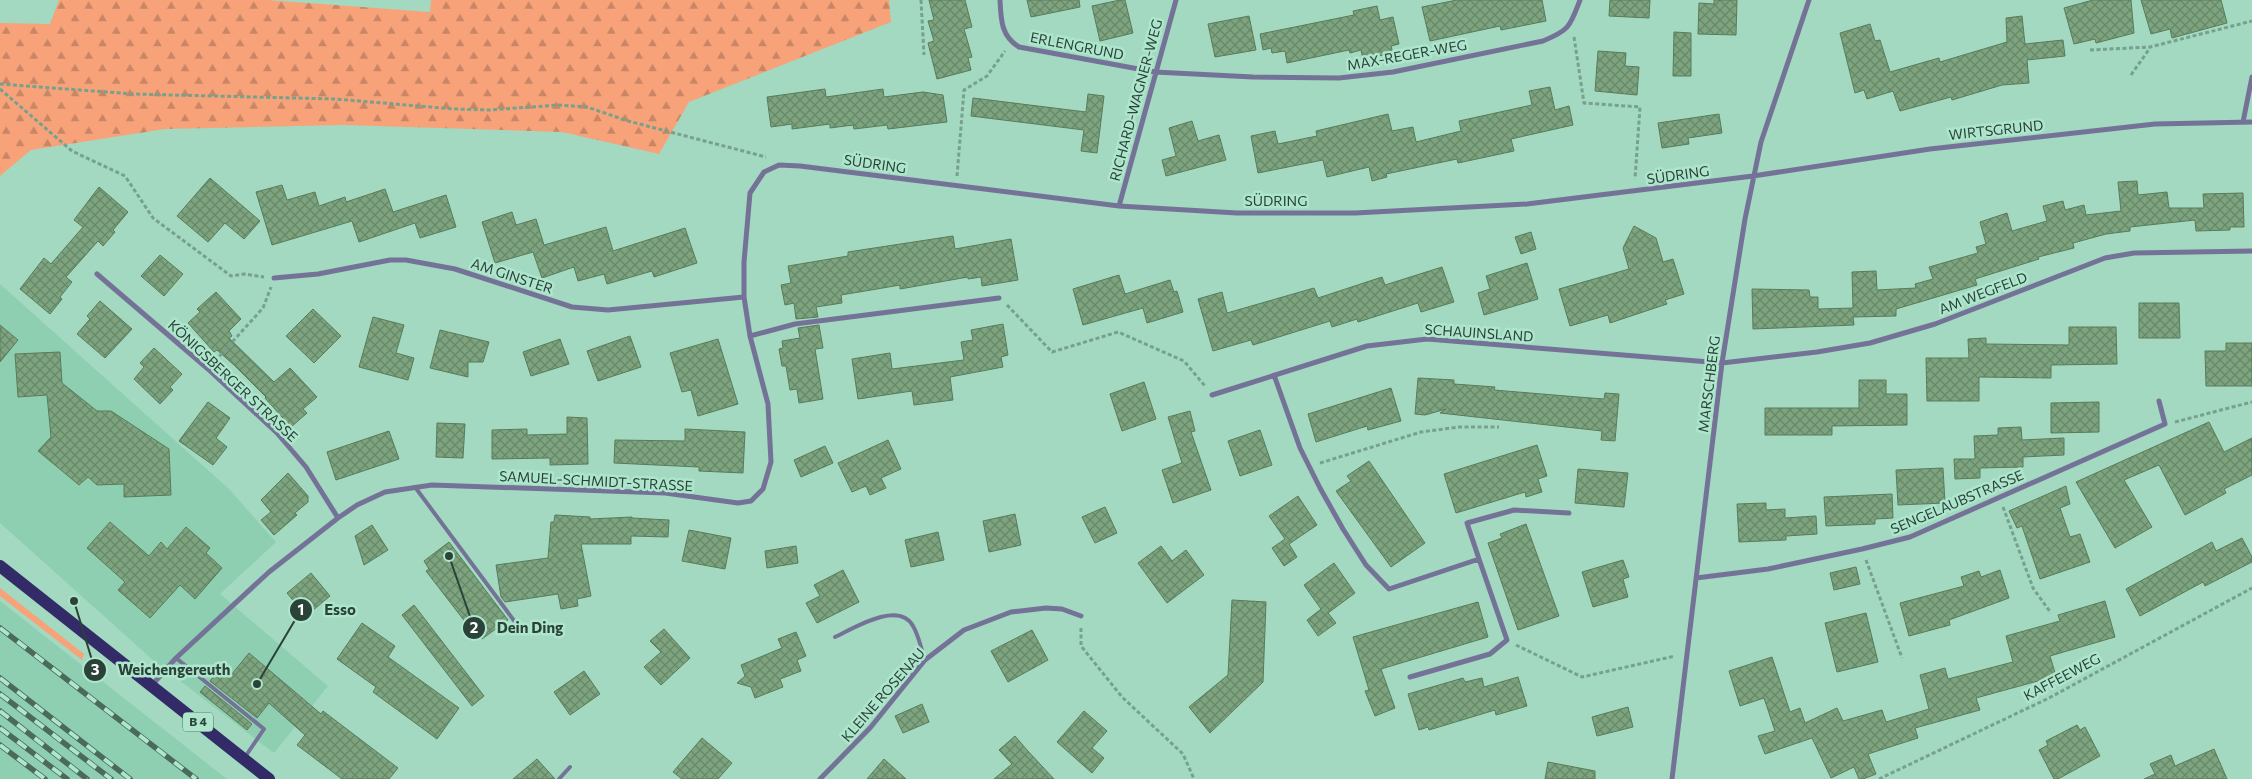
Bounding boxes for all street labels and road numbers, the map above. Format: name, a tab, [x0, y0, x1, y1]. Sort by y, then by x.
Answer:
street label: RICHARD-WAGNER-WEG	[1106, 17, 1165, 183]
street label: ERLENGRUND	[1029, 28, 1125, 63]
street label: MAX-REGER-WEG	[1346, 36, 1468, 73]
street label: WIRTSGRUND	[1948, 116, 2044, 143]
street label: SÜDRING	[843, 151, 907, 176]
street label: SÜDRING	[1646, 162, 1710, 187]
street label: SÜDRING	[1245, 192, 1307, 209]
street label: AM GINSTER	[469, 254, 555, 297]
street label: AM WEGFELD	[1936, 268, 2029, 317]
street label: KÖNIGSBERGER STRASSE	[165, 316, 302, 445]
street label: SCHAUINSLAND	[1424, 320, 1534, 345]
street label: MARSCHBERG	[1694, 335, 1723, 433]
street label: SENGELAUBSTRASSE	[1888, 466, 2026, 537]
street label: SAMUEL-SCHMIDT-STRASSE	[499, 467, 693, 494]
street label: KLEINE ROSENAU	[837, 644, 928, 745]
street label: KAFFEEWEG	[2020, 649, 2103, 704]
road number: B 4	[183, 712, 213, 732]

